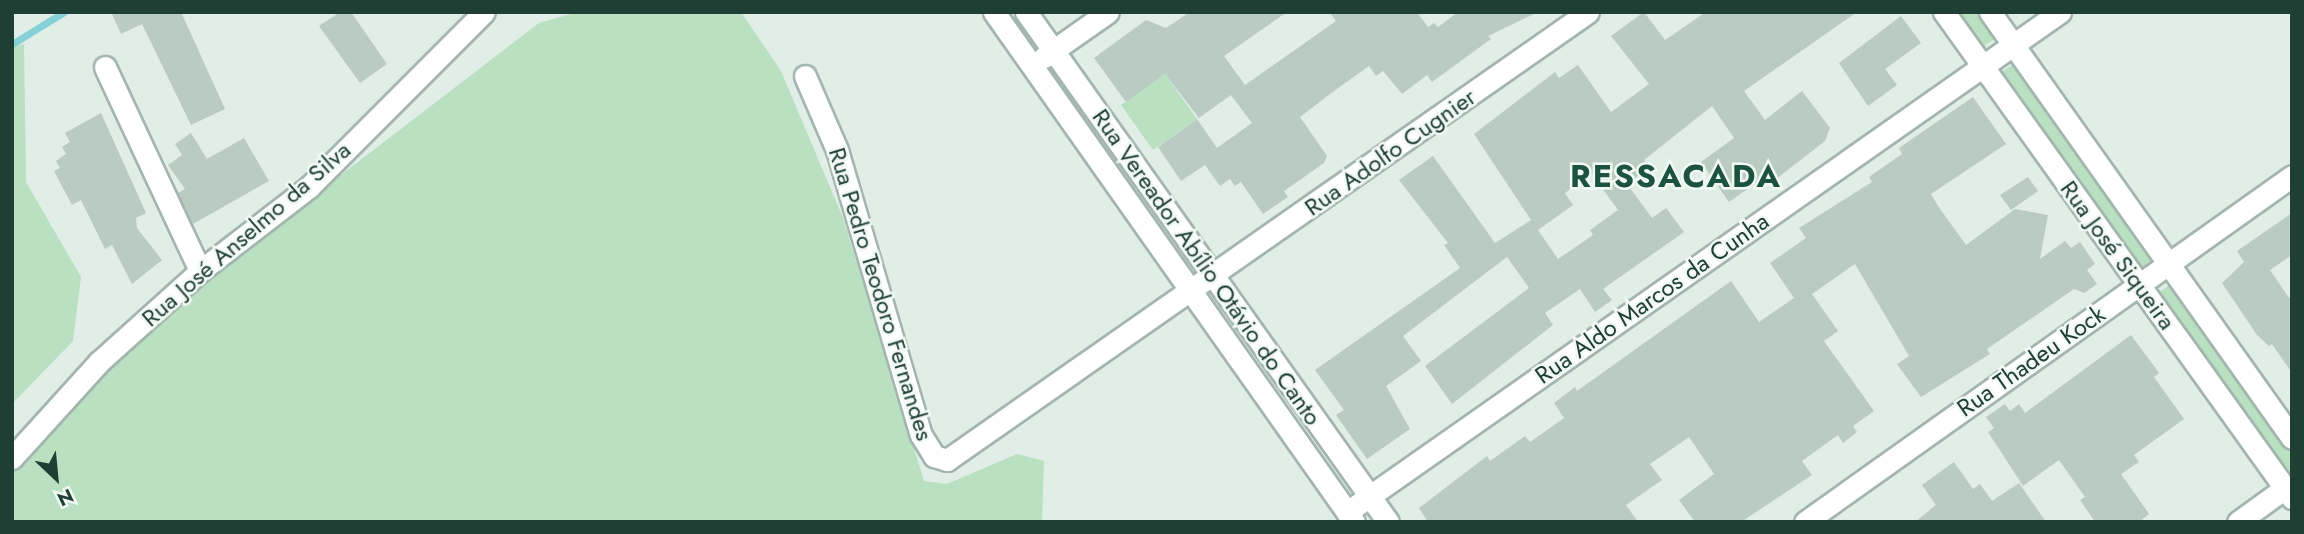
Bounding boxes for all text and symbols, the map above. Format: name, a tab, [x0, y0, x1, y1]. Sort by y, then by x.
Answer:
street label: Rua Adolfo Cugnier	[1299, 82, 1481, 222]
street label: Rua Vereador Abílio Otávio do Canto	[1086, 103, 1328, 431]
street label: Rua José Anselmo da Silva	[136, 135, 356, 333]
street label: Rua Pedro Teodoro Fernandes	[823, 144, 939, 444]
district label: RESSACADA	[1571, 157, 1781, 195]
street label: Rua José Siqueira	[2054, 175, 2182, 335]
street label: Rua Aldo Marcos da Cunha	[1530, 206, 1774, 390]
street label: Rua Thadeu Kock	[1952, 299, 2110, 423]
north arrow	[21, 443, 91, 513]
text: N	[53, 482, 78, 513]

